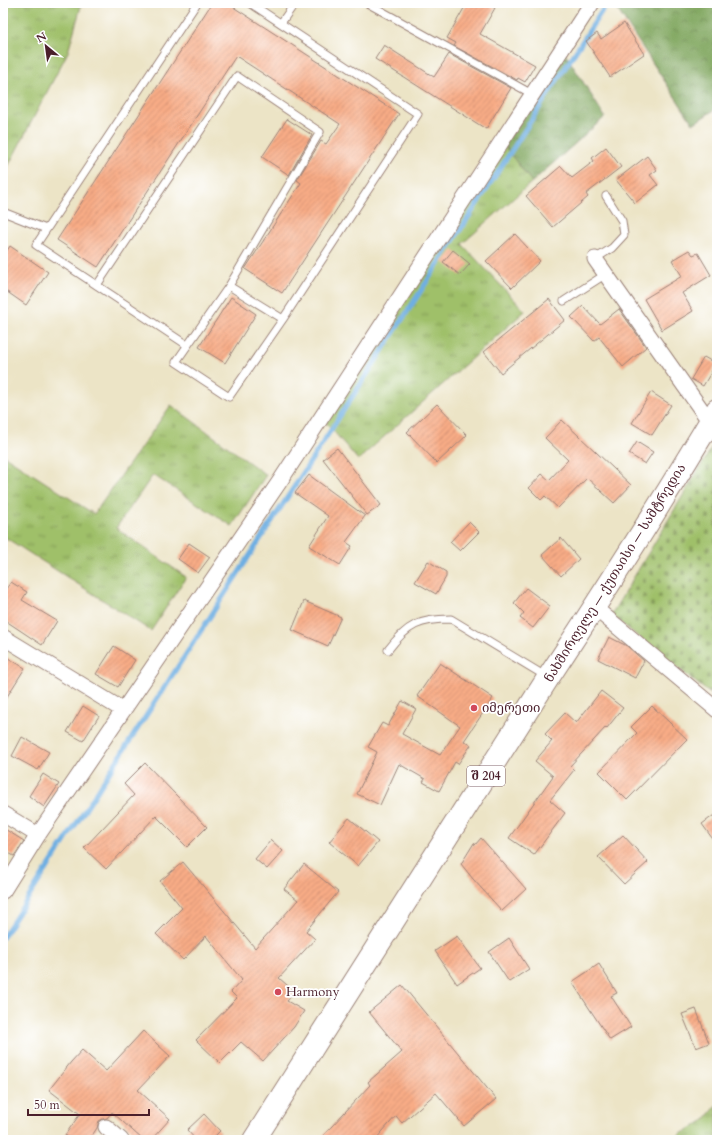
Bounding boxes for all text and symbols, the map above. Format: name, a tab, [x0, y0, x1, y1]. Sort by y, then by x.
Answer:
north arrow	[26, 26, 66, 66]
text: N	[34, 29, 50, 47]
street label: ნახშირღელე — ქუთაისი — სამტრედია	[540, 460, 690, 686]
place label: იმერეთი	[482, 699, 540, 717]
marker: იმერეთი	[469, 703, 479, 713]
road number: შ 204	[467, 766, 505, 786]
place label: Harmony	[286, 983, 340, 1001]
marker: Harmony	[273, 987, 283, 997]
scale bar	[28, 1091, 149, 1117]
text: 50 m	[34, 1097, 61, 1113]

